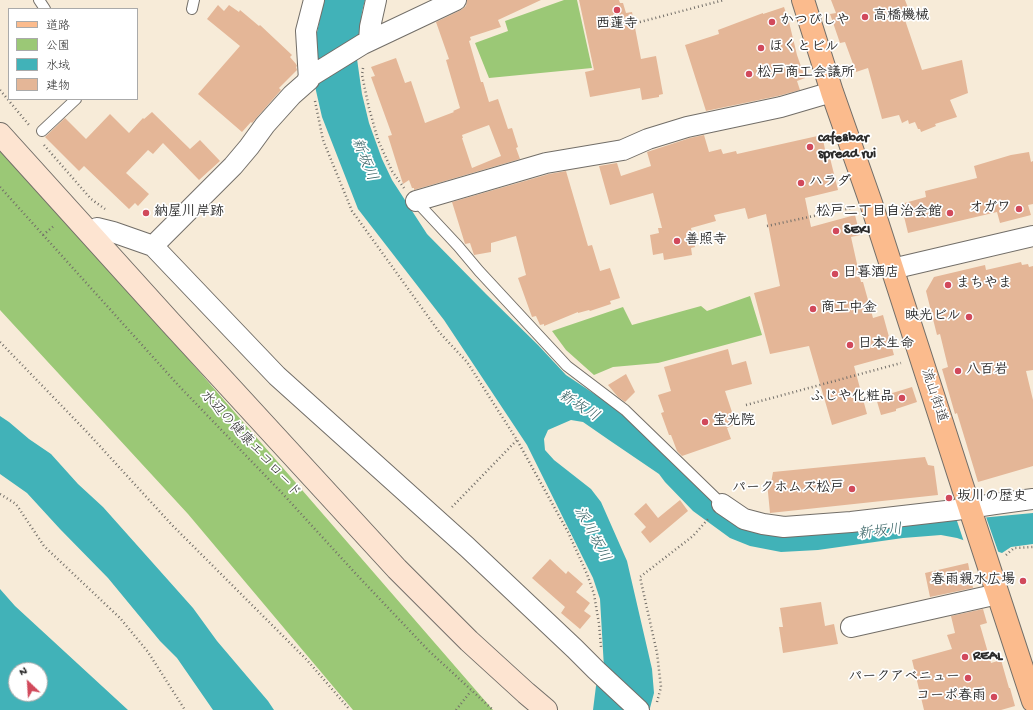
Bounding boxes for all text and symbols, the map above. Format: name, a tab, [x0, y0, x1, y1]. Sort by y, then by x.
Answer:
marker: 西蓮寺	[612, 5, 622, 15]
legend	[8, 8, 138, 100]
place label: 高橋機械	[873, 9, 929, 25]
marker: 高橋機械	[860, 12, 870, 22]
place label: かつびしや	[780, 14, 850, 30]
place label: 西蓮寺	[596, 17, 638, 33]
marker: かつびしや	[767, 17, 777, 27]
text: 道路	[46, 20, 70, 34]
text: 公園	[46, 40, 70, 54]
place label: ほくとビル	[769, 40, 839, 56]
marker: ほくとビル	[756, 43, 766, 53]
text: 水域	[46, 60, 70, 74]
place label: 松戸商工会議所	[757, 66, 855, 82]
marker: 松戸商工会議所	[744, 69, 754, 79]
text: 建物	[46, 80, 70, 94]
place label: cafe&bar spread rui	[818, 131, 876, 164]
water label: 新坂川	[346, 136, 380, 184]
marker: cafe&bar spread rui	[805, 142, 815, 152]
place label: ハラダ	[809, 175, 851, 191]
marker: ハラダ	[796, 178, 806, 188]
place label: オガワ	[969, 201, 1011, 217]
marker: オガワ	[1014, 204, 1024, 214]
place label: 納屋川岸跡	[154, 205, 224, 221]
place label: 松戸二丁目自治会館	[816, 205, 942, 221]
marker: 納屋川岸跡	[141, 208, 151, 218]
marker: 松戸二丁目自治会館	[945, 208, 955, 218]
place label: SEKI	[844, 223, 870, 239]
marker: SEKI	[831, 226, 841, 236]
place label: 善照寺	[685, 233, 727, 249]
marker: 善照寺	[672, 236, 682, 246]
place label: 日暮酒店	[843, 266, 899, 282]
marker: 日暮酒店	[830, 269, 840, 279]
place label: まちやま	[956, 277, 1012, 293]
marker: まちやま	[943, 280, 953, 290]
place label: 商工中金	[821, 301, 877, 317]
marker: 商工中金	[808, 304, 818, 314]
place label: 映光ビル	[905, 309, 961, 325]
marker: 映光ビル	[964, 312, 974, 322]
place label: 日本生命	[858, 337, 914, 353]
marker: 日本生命	[845, 340, 855, 350]
place label: 八百岩	[966, 363, 1008, 379]
marker: 八百岩	[953, 366, 963, 376]
street label: 流山街道	[916, 367, 950, 425]
water label: 新坂川	[554, 387, 602, 427]
street label: 水辺の健康エコロード	[196, 388, 304, 502]
place label: ふじや化粧品	[810, 390, 894, 406]
marker: ふじや化粧品	[897, 393, 907, 403]
place label: 宝光院	[713, 414, 755, 430]
marker: 宝光院	[700, 417, 710, 427]
place label: パークホムズ松戸	[732, 481, 844, 497]
marker: パークホムズ松戸	[847, 484, 857, 494]
place label: 坂川の歴史	[957, 490, 1027, 506]
marker: 坂川の歴史	[944, 493, 954, 503]
water label: 派川坂川	[569, 504, 613, 566]
water label: 新坂川	[857, 521, 903, 545]
place label: 春雨親水広場	[931, 573, 1015, 589]
marker: 春雨親水広場	[1018, 576, 1028, 586]
place label: REAL	[973, 649, 1002, 665]
marker: REAL	[960, 652, 970, 662]
north arrow	[8, 662, 48, 702]
text: N	[18, 665, 29, 679]
place label: パークアベニュー	[848, 670, 960, 686]
marker: パークアベニュー	[963, 673, 973, 683]
place label: コーポ春雨	[916, 689, 986, 705]
marker: コーポ春雨	[989, 692, 999, 702]

